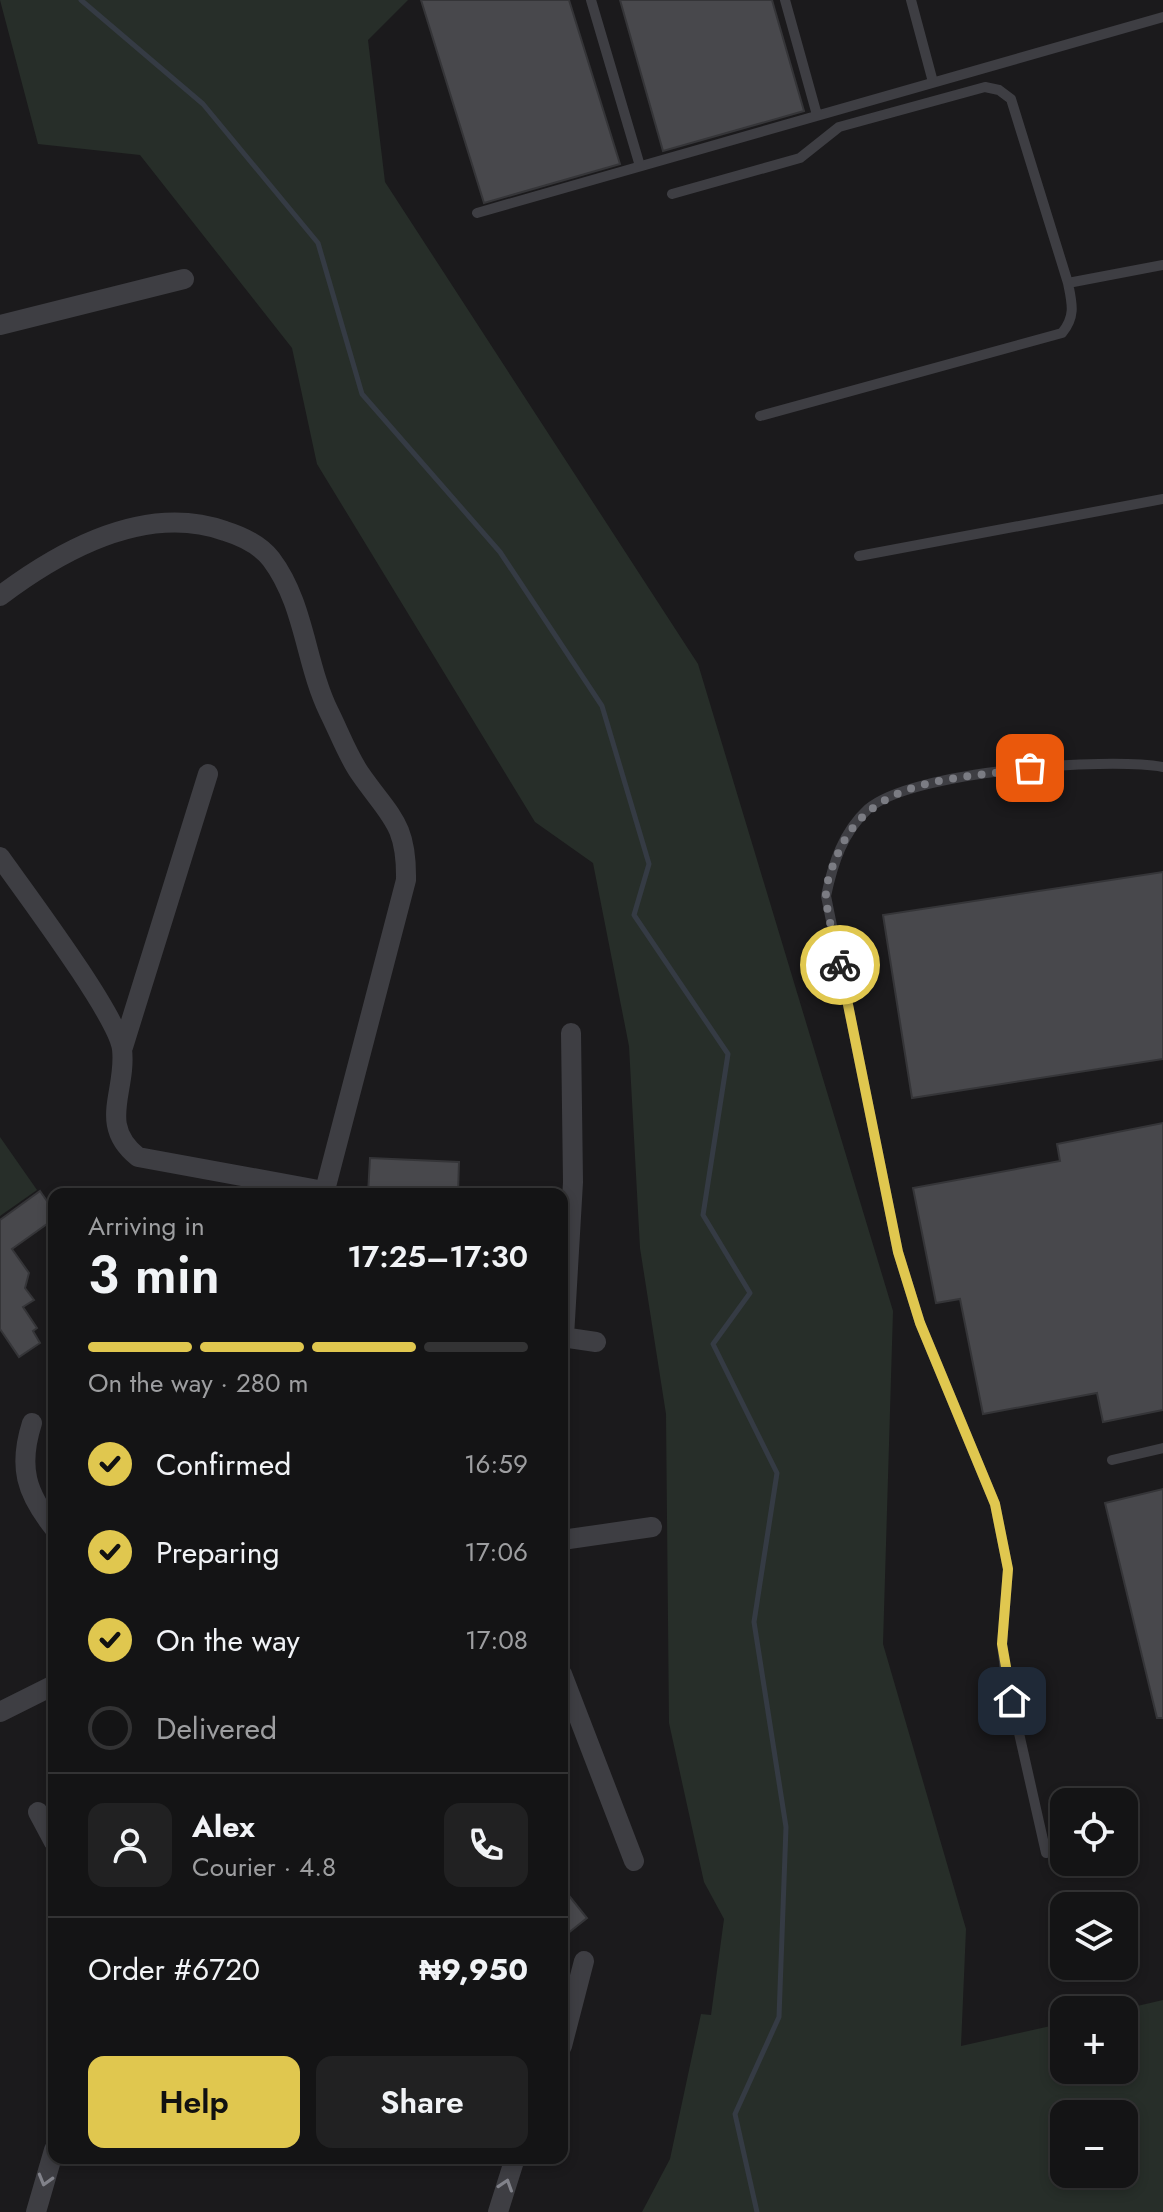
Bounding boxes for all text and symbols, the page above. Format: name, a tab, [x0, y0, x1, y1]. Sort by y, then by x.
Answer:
pin	[996, 734, 1064, 802]
icon: bag	[1008, 746, 1052, 790]
courier	[800, 925, 880, 1005]
icon: bike	[818, 943, 862, 987]
text: Arriving in	[88, 1207, 205, 1245]
text: 17:25–17:30	[347, 1235, 528, 1278]
text: 3 min	[88, 1237, 220, 1313]
text: On the way · 280 m	[88, 1364, 309, 1402]
icon: check	[88, 1442, 132, 1486]
text: Confirmed	[156, 1443, 291, 1486]
text: 16:59	[464, 1445, 528, 1483]
icon: check	[88, 1530, 132, 1574]
text: Preparing	[156, 1531, 280, 1574]
text: 17:06	[464, 1533, 528, 1571]
icon: check	[88, 1618, 132, 1662]
text: On the way	[156, 1619, 300, 1662]
text: 17:08	[465, 1621, 528, 1659]
pin	[978, 1667, 1046, 1735]
icon: home	[990, 1679, 1034, 1723]
text: Delivered	[156, 1707, 277, 1750]
map controls	[1050, 1788, 1138, 2188]
button: locate	[1050, 1788, 1138, 1876]
button: person	[88, 1803, 172, 1887]
button: phone	[444, 1803, 528, 1887]
text: Alex	[192, 1805, 255, 1848]
text: Courier · 4.8	[192, 1848, 336, 1886]
button: layers	[1050, 1892, 1138, 1980]
text: Order #6720	[88, 1948, 260, 1991]
text: ₦9,950	[419, 1948, 528, 1991]
button: +	[1050, 1996, 1138, 2084]
button: Help	[88, 2056, 300, 2148]
button: Share	[316, 2056, 528, 2148]
button: −	[1050, 2100, 1138, 2188]
one-way arrow	[38, 2172, 55, 2186]
one-way arrow	[497, 2179, 513, 2193]

